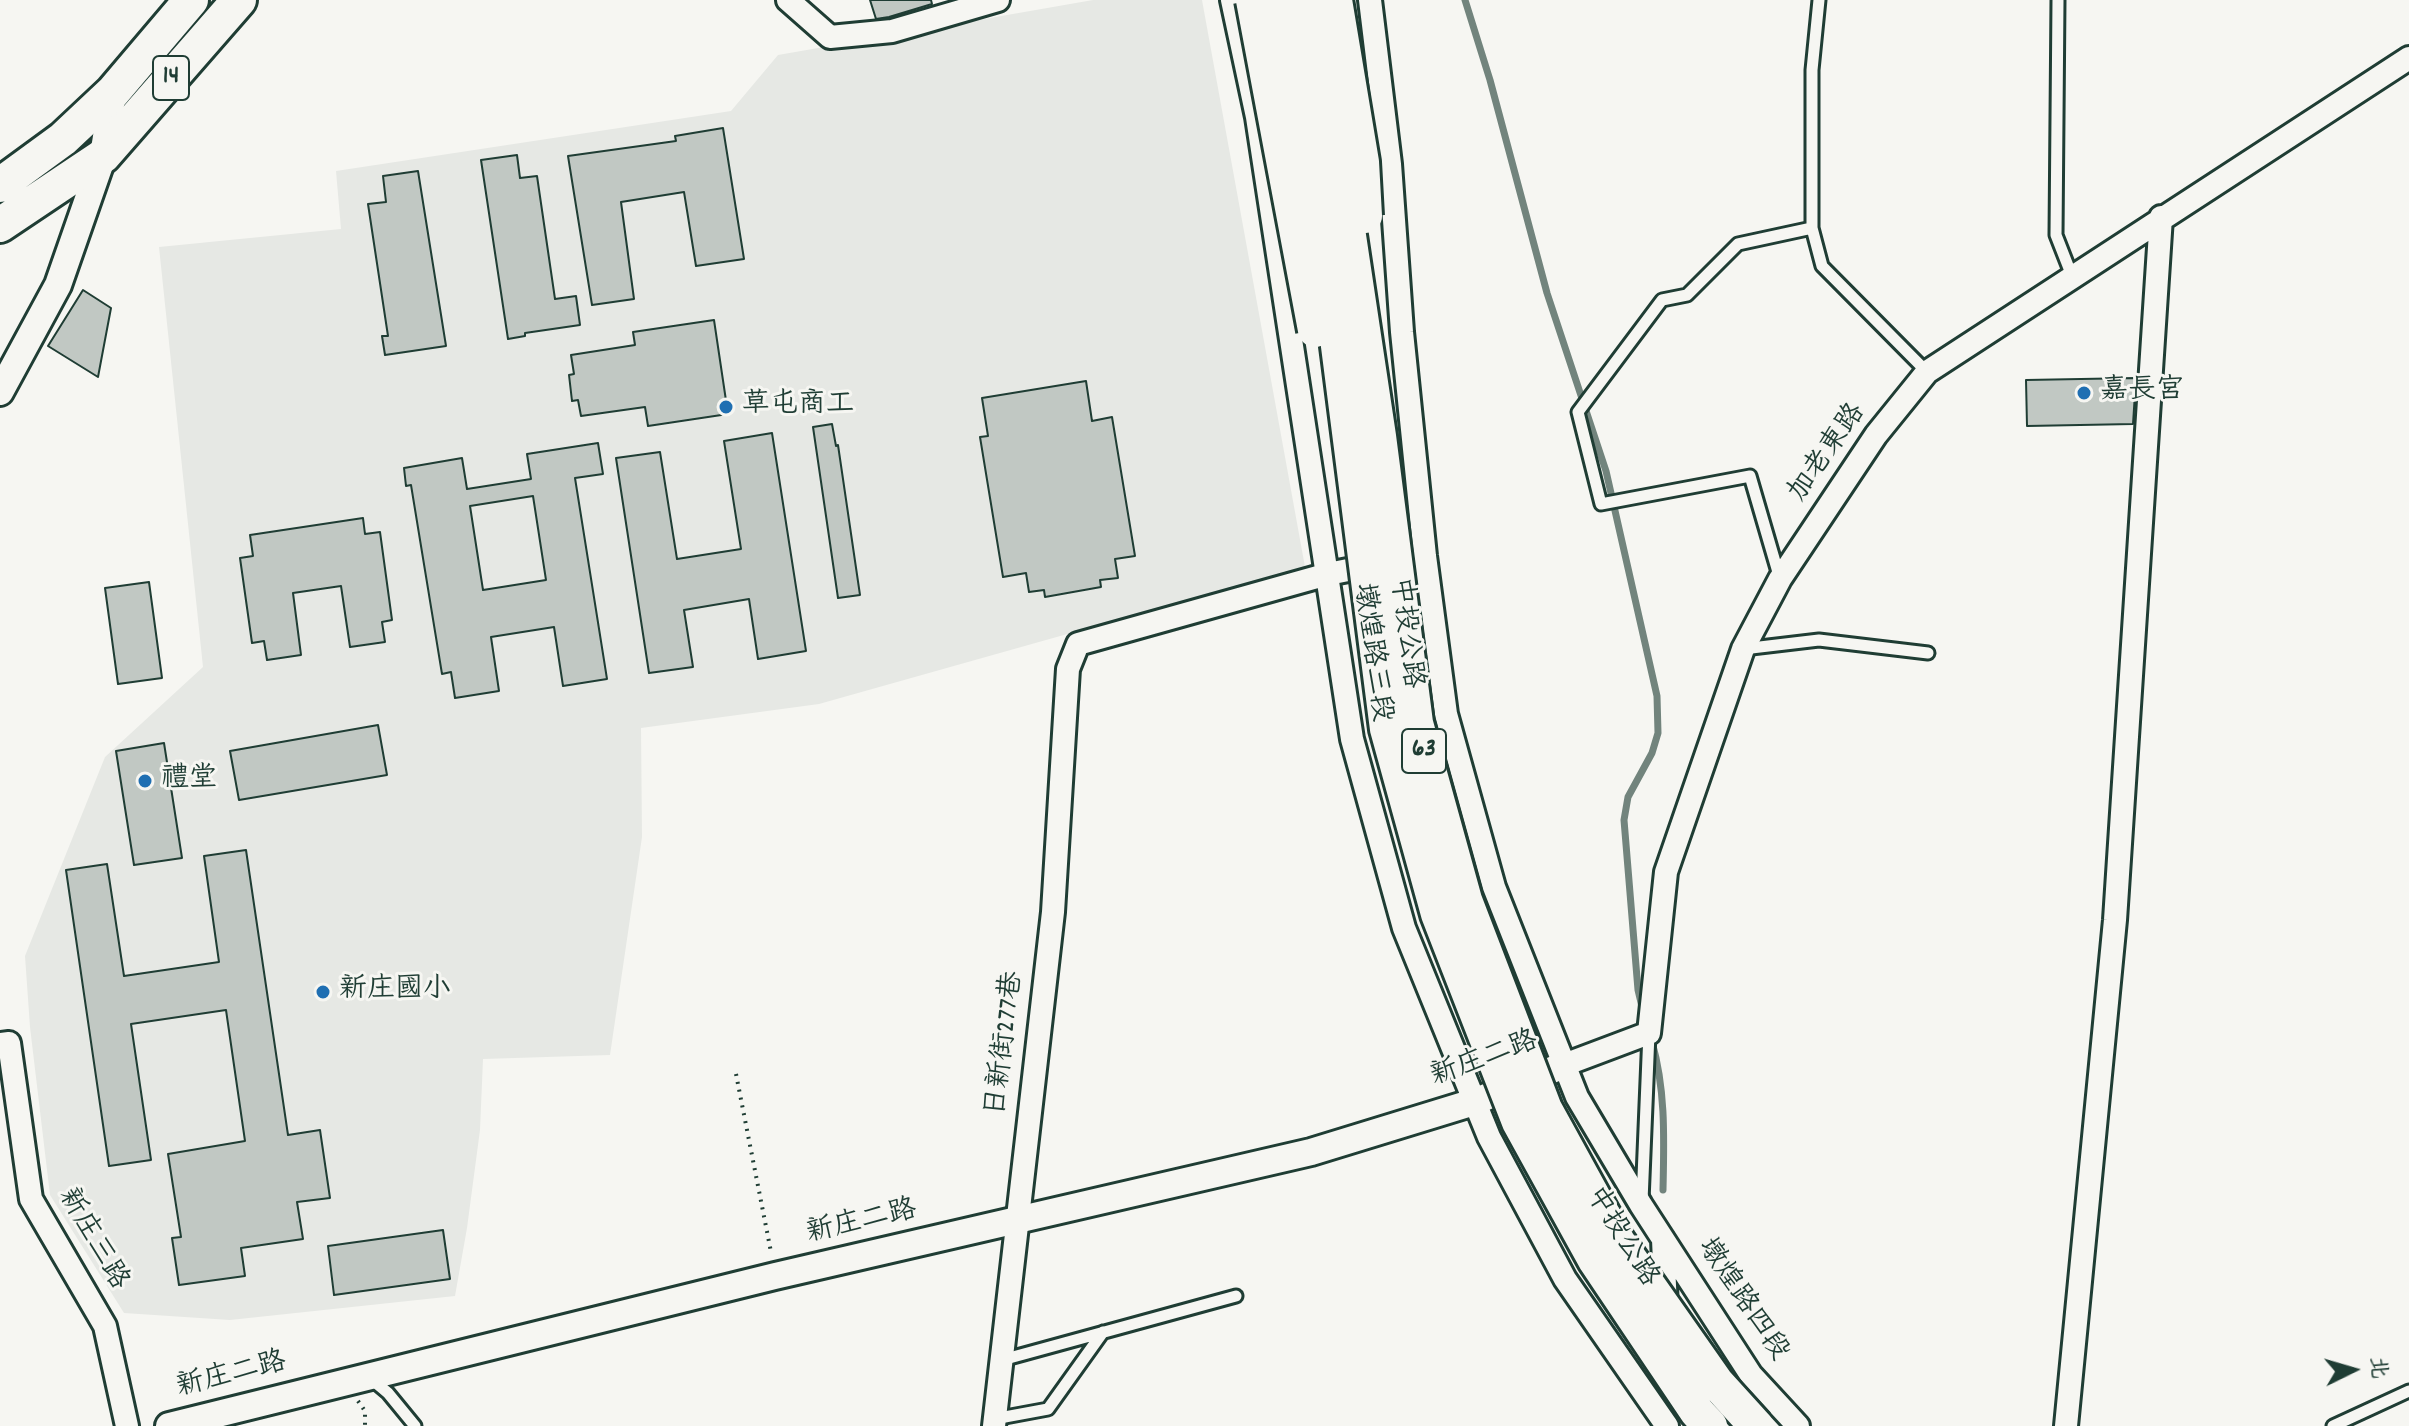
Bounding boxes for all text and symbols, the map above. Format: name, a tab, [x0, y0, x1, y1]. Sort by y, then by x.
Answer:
road number: 14	[153, 56, 189, 100]
place label: 嘉長宮	[2100, 376, 2184, 410]
marker: 嘉長宮	[2075, 384, 2093, 402]
place label: 草屯商工	[742, 390, 854, 424]
marker: 草屯商工	[717, 398, 735, 416]
street label: 加老東路	[1783, 398, 1875, 510]
street label: 中投公路	[1381, 575, 1427, 691]
street label: 墩煌路三段	[1344, 581, 1396, 725]
road number: 63	[1402, 729, 1446, 773]
place label: 禮堂	[161, 764, 217, 798]
marker: 禮堂	[136, 772, 154, 790]
street label: 日新街277巷	[981, 970, 1033, 1118]
place label: 新庄國小	[339, 975, 451, 1009]
marker: 新庄國小	[314, 983, 332, 1001]
street label: 新庄二路	[1427, 1026, 1543, 1096]
street label: 中投公路	[1576, 1182, 1664, 1294]
street label: 新庄三路	[48, 1183, 134, 1297]
street label: 新庄二路	[804, 1195, 920, 1253]
street label: 墩煌路四段	[1688, 1234, 1794, 1368]
north arrow	[2313, 1330, 2393, 1410]
street label: 新庄二路	[174, 1347, 290, 1407]
text: 北	[2361, 1356, 2394, 1380]

